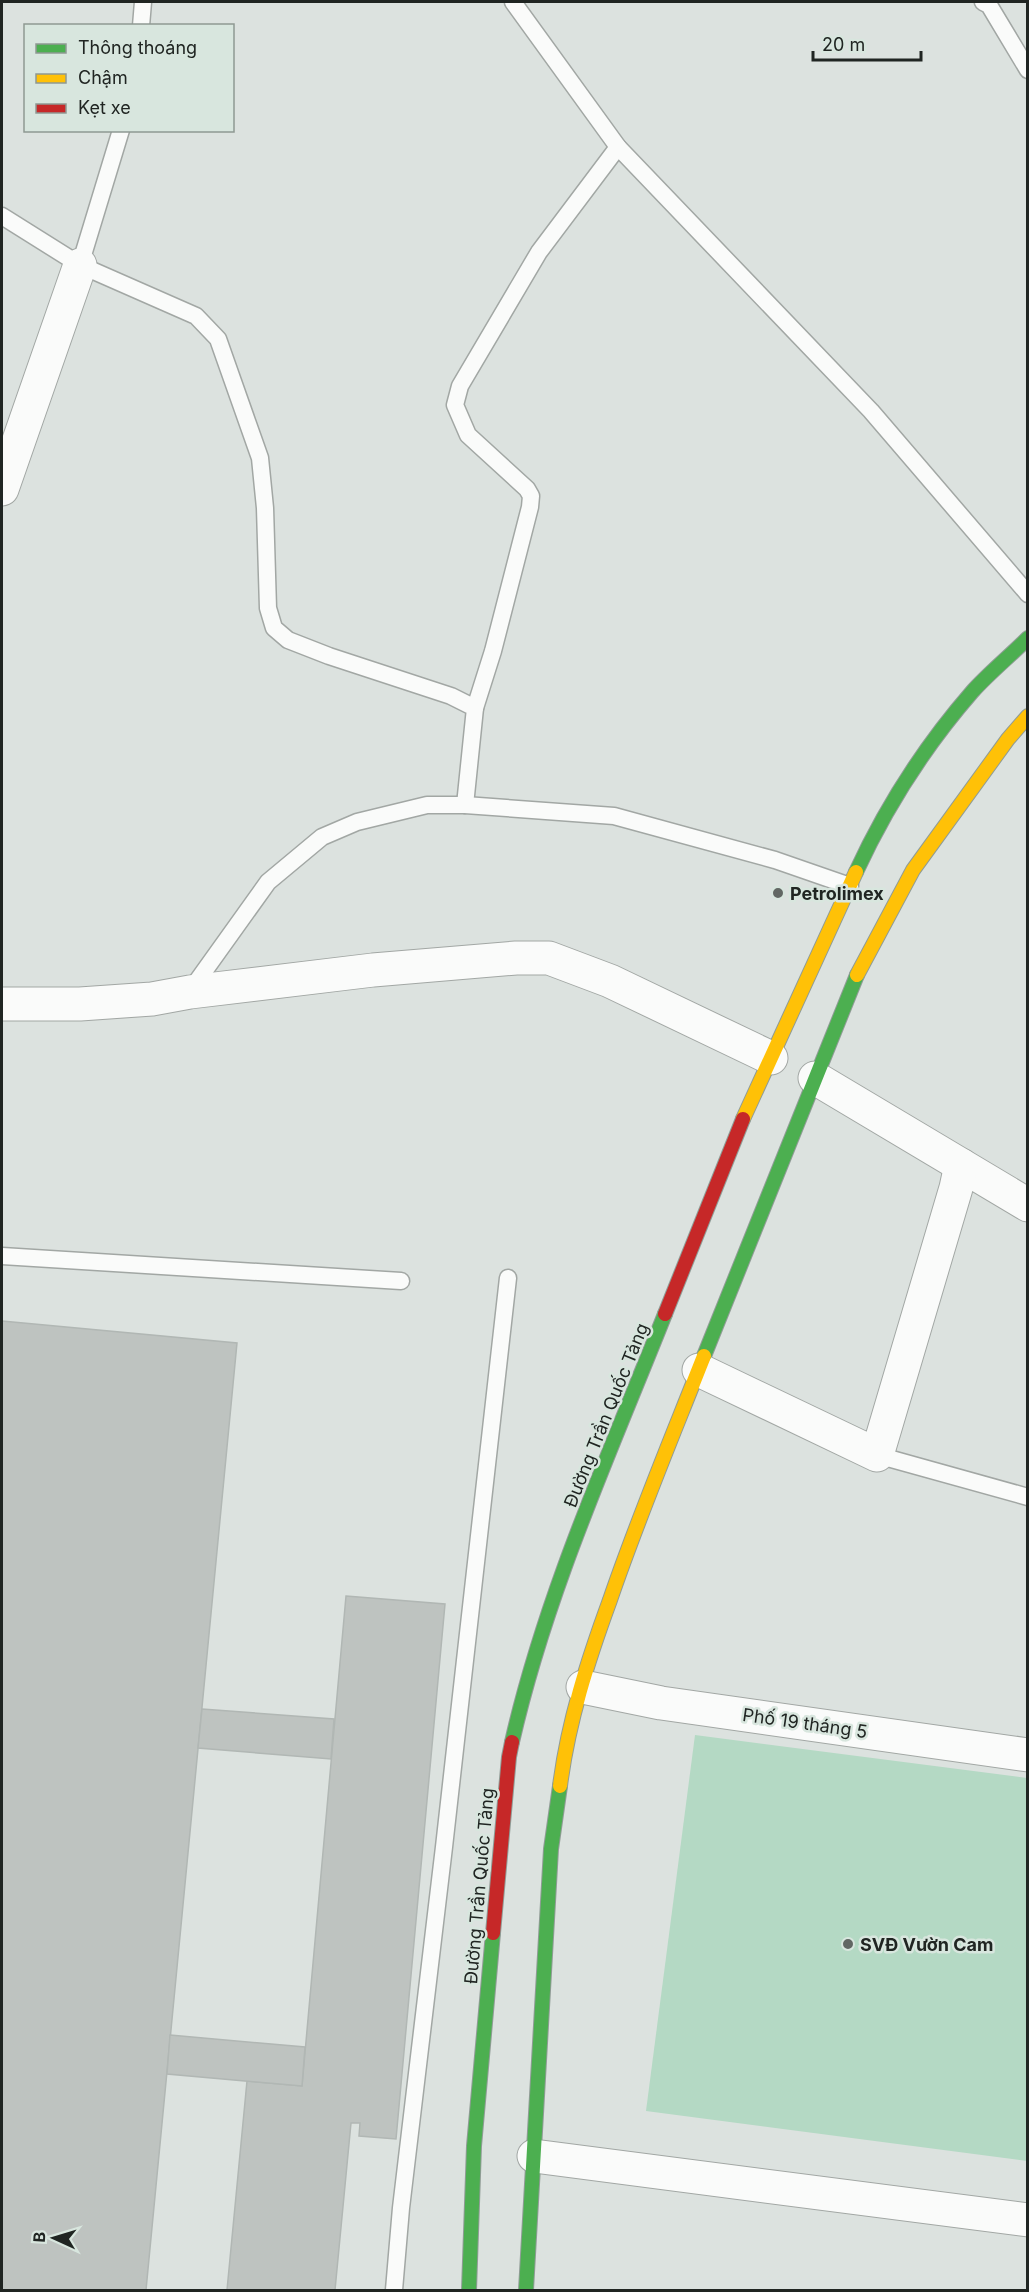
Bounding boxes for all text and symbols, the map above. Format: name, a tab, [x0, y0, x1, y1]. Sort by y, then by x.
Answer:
legend	[24, 24, 234, 132]
scale bar	[813, 24, 921, 62]
text: 20 m	[822, 34, 865, 55]
text: Thông thoáng	[78, 37, 197, 58]
text: Chậm	[78, 67, 128, 88]
text: Kẹt xe	[78, 97, 131, 118]
place label: Petrolimex	[790, 883, 884, 904]
marker: Petrolimex	[771, 886, 785, 900]
street label: Đường Trần Quốc Tảng	[559, 1320, 653, 1510]
street label: Phố 19 tháng 5	[741, 1704, 869, 1742]
street label: Đường Trần Quốc Tảng	[460, 1787, 498, 1985]
place label: SVĐ Vườn Cam	[860, 1934, 993, 1955]
marker: SVĐ Vườn Cam	[841, 1937, 855, 1951]
north arrow	[24, 2208, 84, 2268]
text: B	[29, 2231, 49, 2243]

